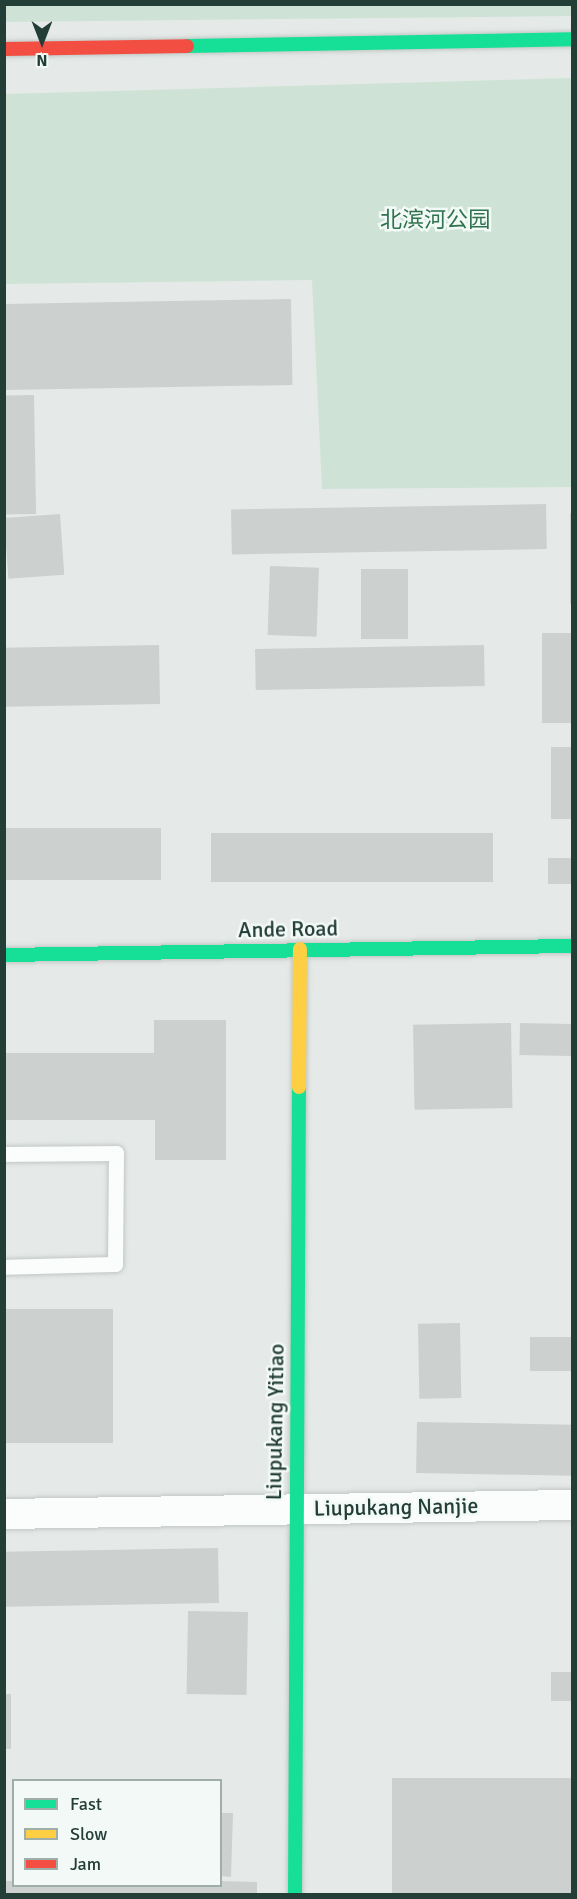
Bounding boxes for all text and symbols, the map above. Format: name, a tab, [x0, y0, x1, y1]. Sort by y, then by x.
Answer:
north arrow	[12, 12, 72, 72]
text: N	[36, 50, 48, 70]
park label: 北滨河公园	[380, 207, 490, 233]
street label: Ande Road	[238, 915, 338, 943]
street label: Liupukang Yitiao	[260, 1343, 290, 1501]
street label: Liupukang Nanjie	[313, 1492, 479, 1522]
legend	[12, 1779, 222, 1887]
text: Fast	[70, 1793, 102, 1815]
text: Slow	[70, 1823, 107, 1845]
text: Jam	[70, 1853, 101, 1875]

